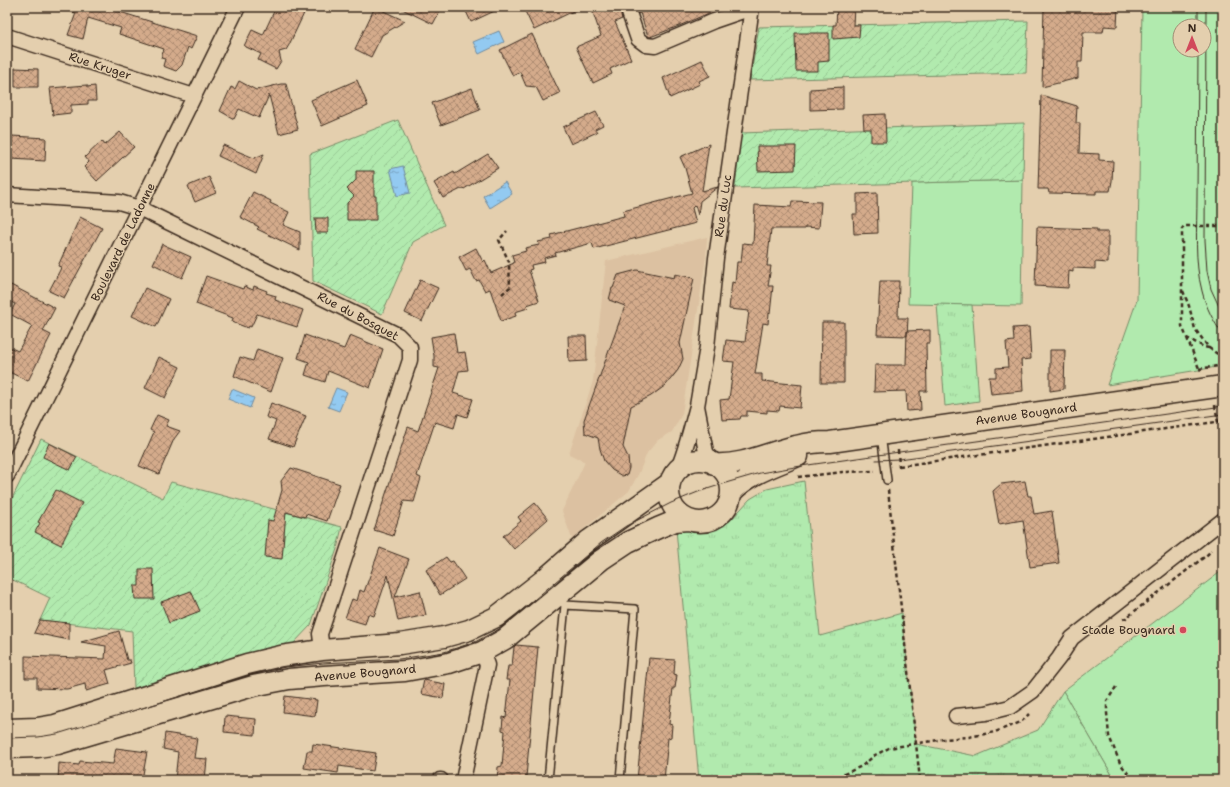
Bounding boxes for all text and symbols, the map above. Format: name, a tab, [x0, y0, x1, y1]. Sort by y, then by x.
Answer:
north arrow	[1172, 18, 1212, 58]
text: N	[1188, 21, 1197, 36]
street label: Rue Kruger	[67, 48, 134, 84]
street label: Rue du Luc	[711, 174, 735, 238]
street label: Boulevard de Ladonne	[87, 180, 159, 304]
street label: Rue du Bosquet	[315, 288, 401, 344]
street label: Avenue Bougnard	[974, 399, 1078, 429]
place label: Stade Bougnard	[1082, 622, 1175, 638]
marker: Stade Bougnard	[1178, 625, 1188, 635]
street label: Avenue Bougnard	[313, 661, 417, 685]

